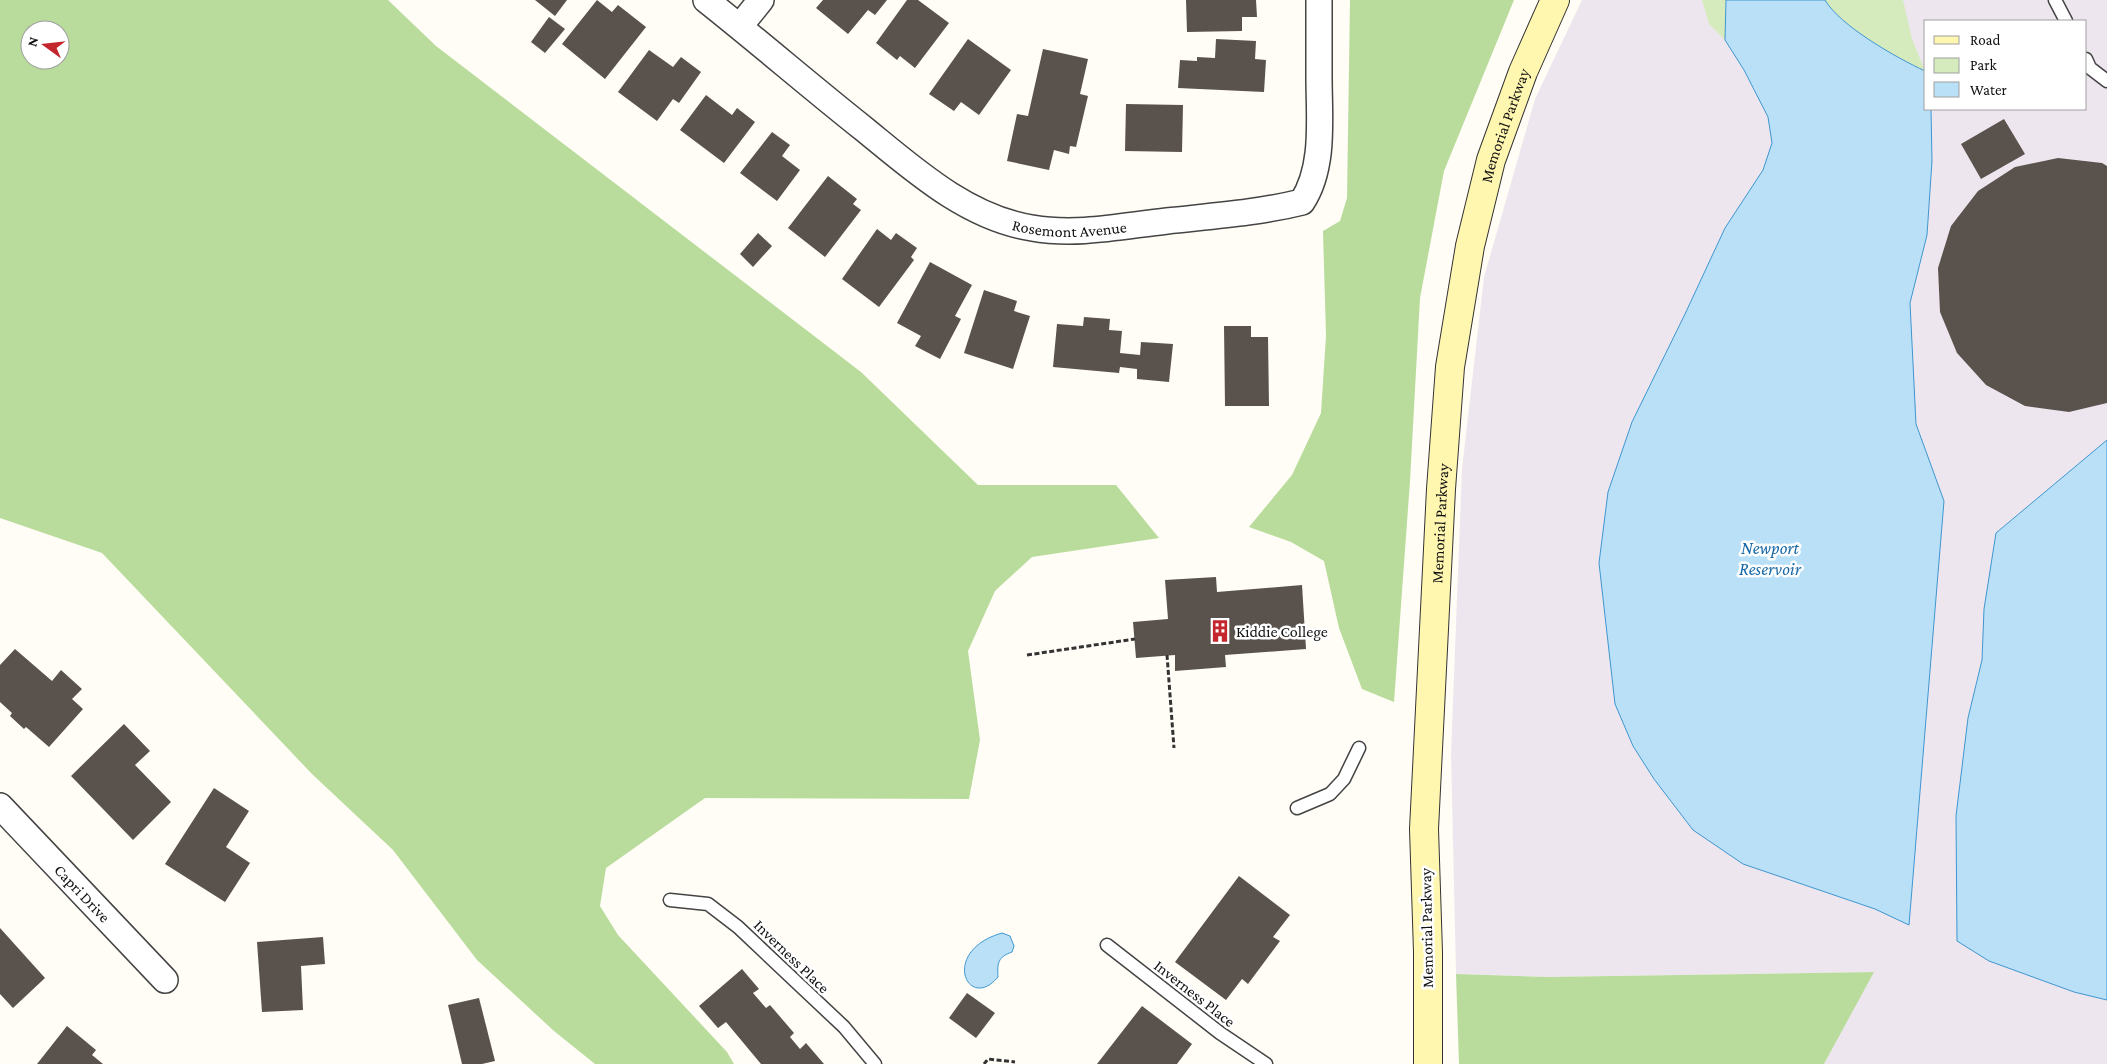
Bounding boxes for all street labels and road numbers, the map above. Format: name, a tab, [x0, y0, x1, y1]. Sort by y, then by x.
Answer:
street label: Memorial Parkway	[1478, 65, 1534, 185]
street label: Rosemont Avenue	[1010, 216, 1128, 240]
street label: Memorial Parkway	[1428, 462, 1453, 584]
street label: Capri Drive	[51, 861, 113, 926]
street label: Memorial Parkway	[1417, 867, 1437, 988]
street label: Inverness Place	[751, 916, 833, 996]
street label: Inverness Place	[1151, 957, 1238, 1030]

